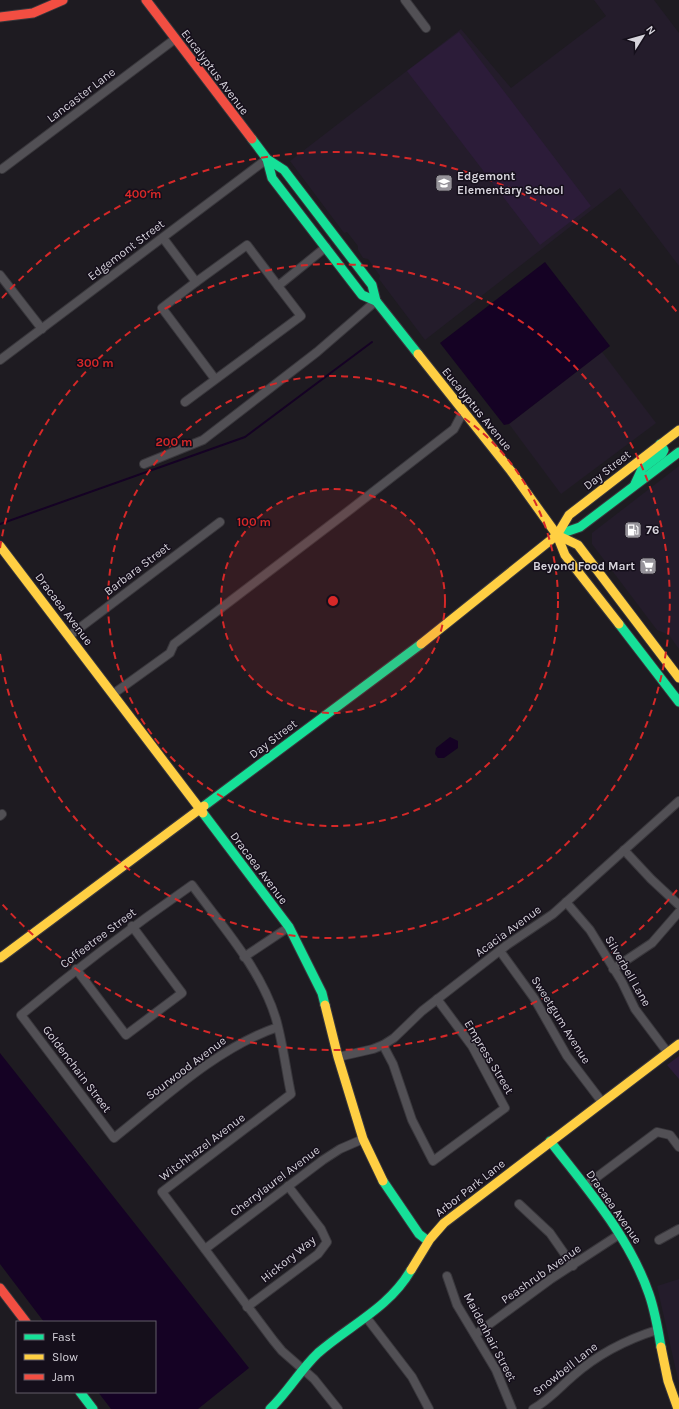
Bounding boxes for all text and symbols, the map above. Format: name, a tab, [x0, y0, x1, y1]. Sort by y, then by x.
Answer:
north arrow	[623, 16, 663, 56]
text: N	[643, 23, 658, 37]
street label: Eucalyptus Avenue	[178, 27, 252, 117]
street label: Lancaster Lane	[44, 65, 118, 125]
place label: Edgemont Elementary School	[457, 169, 564, 197]
school or university icon: Edgemont Elementary School	[434, 173, 454, 193]
text: 400 m	[125, 187, 161, 201]
street label: Edgemont Street	[85, 216, 167, 283]
text: 300 m	[76, 356, 114, 370]
street label: Eucalyptus Avenue	[439, 364, 515, 454]
text: 200 m	[156, 435, 192, 449]
street label: Day Street	[581, 447, 634, 493]
text: 100 m	[237, 515, 271, 529]
fuel station icon: 76	[623, 520, 643, 540]
place label: 76	[646, 523, 659, 537]
street label: Barbara Street	[101, 539, 173, 598]
supermarket icon: Beyond Food Mart	[638, 556, 658, 576]
place label: Beyond Food Mart	[533, 559, 635, 573]
street label: Dracaea Avenue	[32, 570, 96, 648]
centre of rings	[326, 594, 340, 608]
street label: Day Street	[246, 716, 300, 761]
street label: Dracaea Avenue	[227, 829, 291, 907]
street label: Acacia Avenue	[472, 902, 544, 960]
street label: Coffeetree Street	[57, 905, 139, 971]
street label: Silverbell Lane	[602, 933, 654, 1009]
street label: Sweetgum Avenue	[528, 974, 594, 1066]
street label: Empress Street	[461, 1017, 517, 1097]
street label: Goldenchain Street	[40, 1023, 114, 1115]
street label: Sourwood Avenue	[143, 1033, 229, 1103]
street label: Witchhazel Avenue	[156, 1110, 248, 1184]
street label: Cherrylaurel Avenue	[227, 1143, 323, 1219]
street label: Arbor Park Lane	[432, 1156, 508, 1220]
street label: Dracaea Avenue	[583, 1167, 645, 1247]
street label: Hickory Way	[258, 1232, 319, 1285]
street label: Peashrub Avenue	[498, 1241, 584, 1307]
street label: Maidenhair Street	[461, 1290, 520, 1384]
legend	[16, 1321, 156, 1393]
text: Fast	[52, 1330, 76, 1344]
street label: Snowbell Lane	[530, 1339, 600, 1399]
text: Slow	[52, 1350, 78, 1364]
text: Jam	[52, 1370, 75, 1384]

